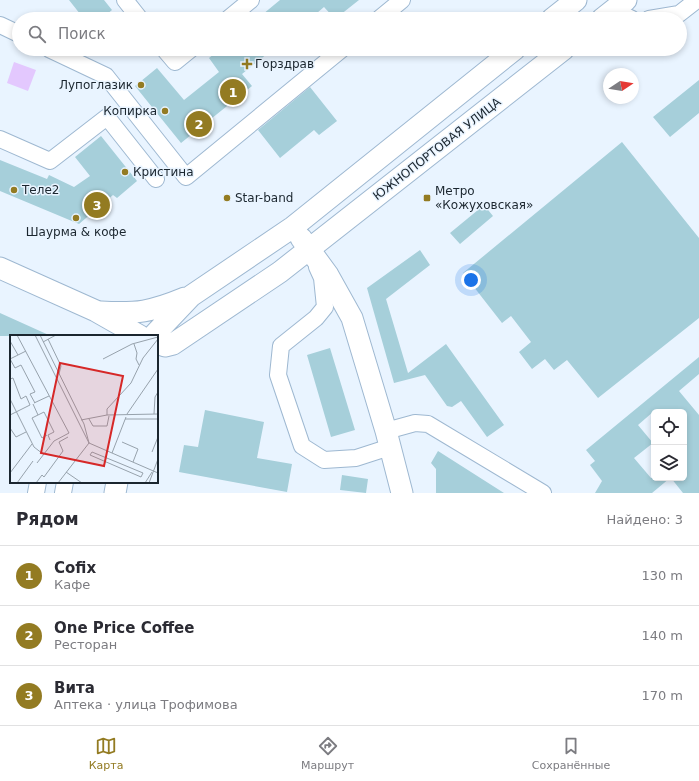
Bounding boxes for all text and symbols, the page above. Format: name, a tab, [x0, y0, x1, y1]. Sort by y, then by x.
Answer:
search box	[12, 12, 687, 56]
icon: search	[26, 23, 48, 45]
text: Поиск	[58, 25, 106, 43]
place label: Горздрав	[255, 57, 314, 71]
marker: Горздрав	[242, 59, 252, 69]
north arrow	[603, 68, 639, 104]
pin: 1	[220, 77, 246, 107]
place label: Лупоглазик	[59, 78, 133, 92]
marker: Лупоглазик	[136, 80, 146, 90]
street label: ЮЖНОПОРТОВАЯ УЛИЦА	[370, 94, 504, 203]
place label: Копирка	[103, 104, 157, 118]
marker: Копирка	[160, 106, 170, 116]
pin: 2	[186, 109, 212, 139]
place label: Кристина	[133, 165, 194, 179]
marker: Кристина	[120, 167, 130, 177]
place label: Теле2	[21, 183, 59, 197]
place label: Метро «Кожуховская»	[435, 184, 533, 212]
marker: Теле2	[9, 185, 19, 195]
pin: 3	[84, 190, 110, 220]
place label: Star-band	[235, 191, 293, 205]
marker: Star-band	[222, 193, 232, 203]
marker: Метро «Кожуховская»	[422, 193, 432, 203]
marker: Шаурма & кофе	[71, 213, 81, 223]
place label: Шаурма & кофе	[26, 225, 126, 239]
your location	[461, 270, 481, 290]
inset map	[10, 335, 158, 483]
map controls	[651, 409, 687, 481]
button: locate	[651, 409, 687, 445]
button: layers	[651, 445, 687, 481]
text: Рядом	[16, 509, 79, 529]
text: Найдено: 3	[607, 512, 683, 527]
text: Cofix	[54, 559, 96, 577]
text: 1	[24, 568, 34, 583]
text: 130 m	[641, 568, 683, 583]
text: Кафе	[54, 577, 90, 592]
text: One Price Coffee	[54, 619, 194, 637]
text: 2	[24, 628, 34, 643]
text: 140 m	[641, 628, 683, 643]
text: Ресторан	[54, 637, 117, 652]
text: Вита	[54, 679, 95, 697]
text: 3	[24, 688, 34, 703]
text: 170 m	[641, 688, 683, 703]
text: Аптека · улица Трофимова	[54, 697, 238, 712]
tab: Карта	[89, 735, 123, 772]
tab: Маршрут	[301, 735, 354, 772]
tab: Сохранённые	[532, 735, 610, 772]

